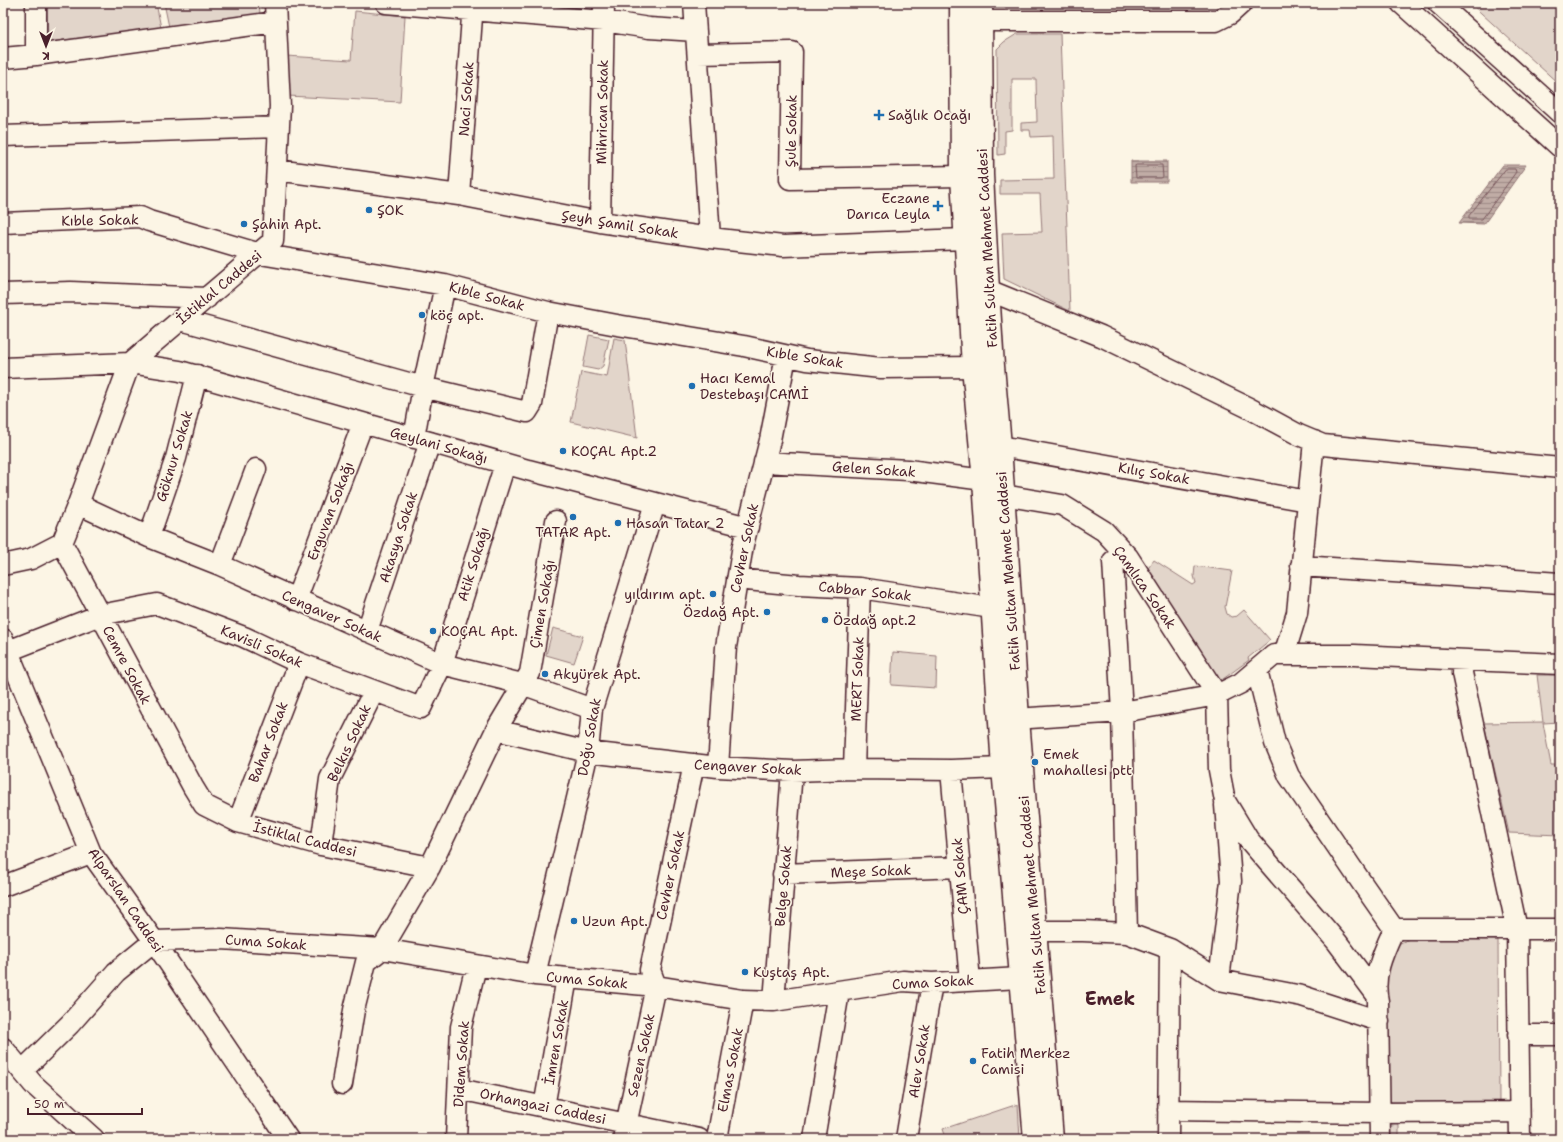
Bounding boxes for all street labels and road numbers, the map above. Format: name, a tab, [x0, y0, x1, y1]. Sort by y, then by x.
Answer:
street label: Mihrican Sokak	[592, 59, 612, 165]
street label: Naci Sokak	[454, 61, 478, 137]
street label: Şule Sokak	[781, 94, 801, 168]
street label: Fatih Sultan Mehmet Caddesi	[973, 148, 1001, 348]
street label: Şeyh Şamil Sokak	[560, 206, 680, 242]
street label: Kıble Sokak	[61, 210, 139, 230]
street label: İstiklal Caddesi	[173, 246, 265, 328]
street label: Kıble Sokak	[447, 277, 527, 315]
street label: Kıble Sokak	[765, 342, 845, 372]
street label: Göknur Sokak	[152, 408, 196, 504]
street label: Geylani Sokağı	[388, 422, 490, 468]
street label: Gelen Sokak	[832, 457, 916, 481]
street label: Kılıç Sokak	[1117, 458, 1191, 488]
street label: Erguvan Sokağı	[303, 459, 357, 563]
street label: Fatih Sultan Mehmet Caddesi	[992, 471, 1024, 671]
street label: Akasya Sokak	[375, 489, 421, 585]
street label: Cevher Sokak	[726, 501, 762, 595]
street label: Atik Sokağı	[453, 525, 493, 603]
street label: Çamlıca Sokak	[1110, 542, 1180, 632]
street label: Çimen Sokağı	[525, 558, 559, 650]
street label: Cabbar Sokak	[817, 577, 913, 605]
street label: Cengaver Sokak	[279, 586, 385, 646]
street label: Kavisli Sokak	[218, 621, 306, 671]
street label: Cemre Sokak	[99, 622, 155, 708]
street label: MERT Sokak	[847, 636, 867, 722]
street label: Doğu Sokak	[573, 696, 605, 778]
street label: Bahar Sokak	[244, 699, 292, 785]
street label: Belkıs Sokak	[323, 701, 375, 785]
street label: Cengaver Sokak	[694, 755, 802, 779]
street label: Fatih Sultan Mehmet Caddesi	[1014, 795, 1050, 995]
street label: İstiklal Caddesi	[251, 817, 359, 861]
street label: Cevher Sokak	[652, 828, 688, 922]
street label: ÇAM Sokak	[948, 837, 972, 915]
street label: Alparslan Caddesi	[84, 844, 168, 956]
street label: Belge Sokak	[770, 845, 796, 927]
street label: Meşe Sokak	[830, 861, 912, 881]
street label: Cuma Sokak	[224, 930, 308, 954]
street label: Cuma Sokak	[545, 967, 629, 993]
street label: Cuma Sokak	[892, 971, 974, 993]
street label: İmren Sokak	[540, 998, 572, 1086]
street label: Sezen Sokak	[623, 1012, 659, 1098]
street label: Didem Sokak	[449, 1020, 473, 1108]
street label: Alev Sokak	[904, 1023, 934, 1099]
street label: Elmas Sokak	[713, 1026, 747, 1114]
street label: Orhangazi Caddesi	[478, 1084, 608, 1128]

